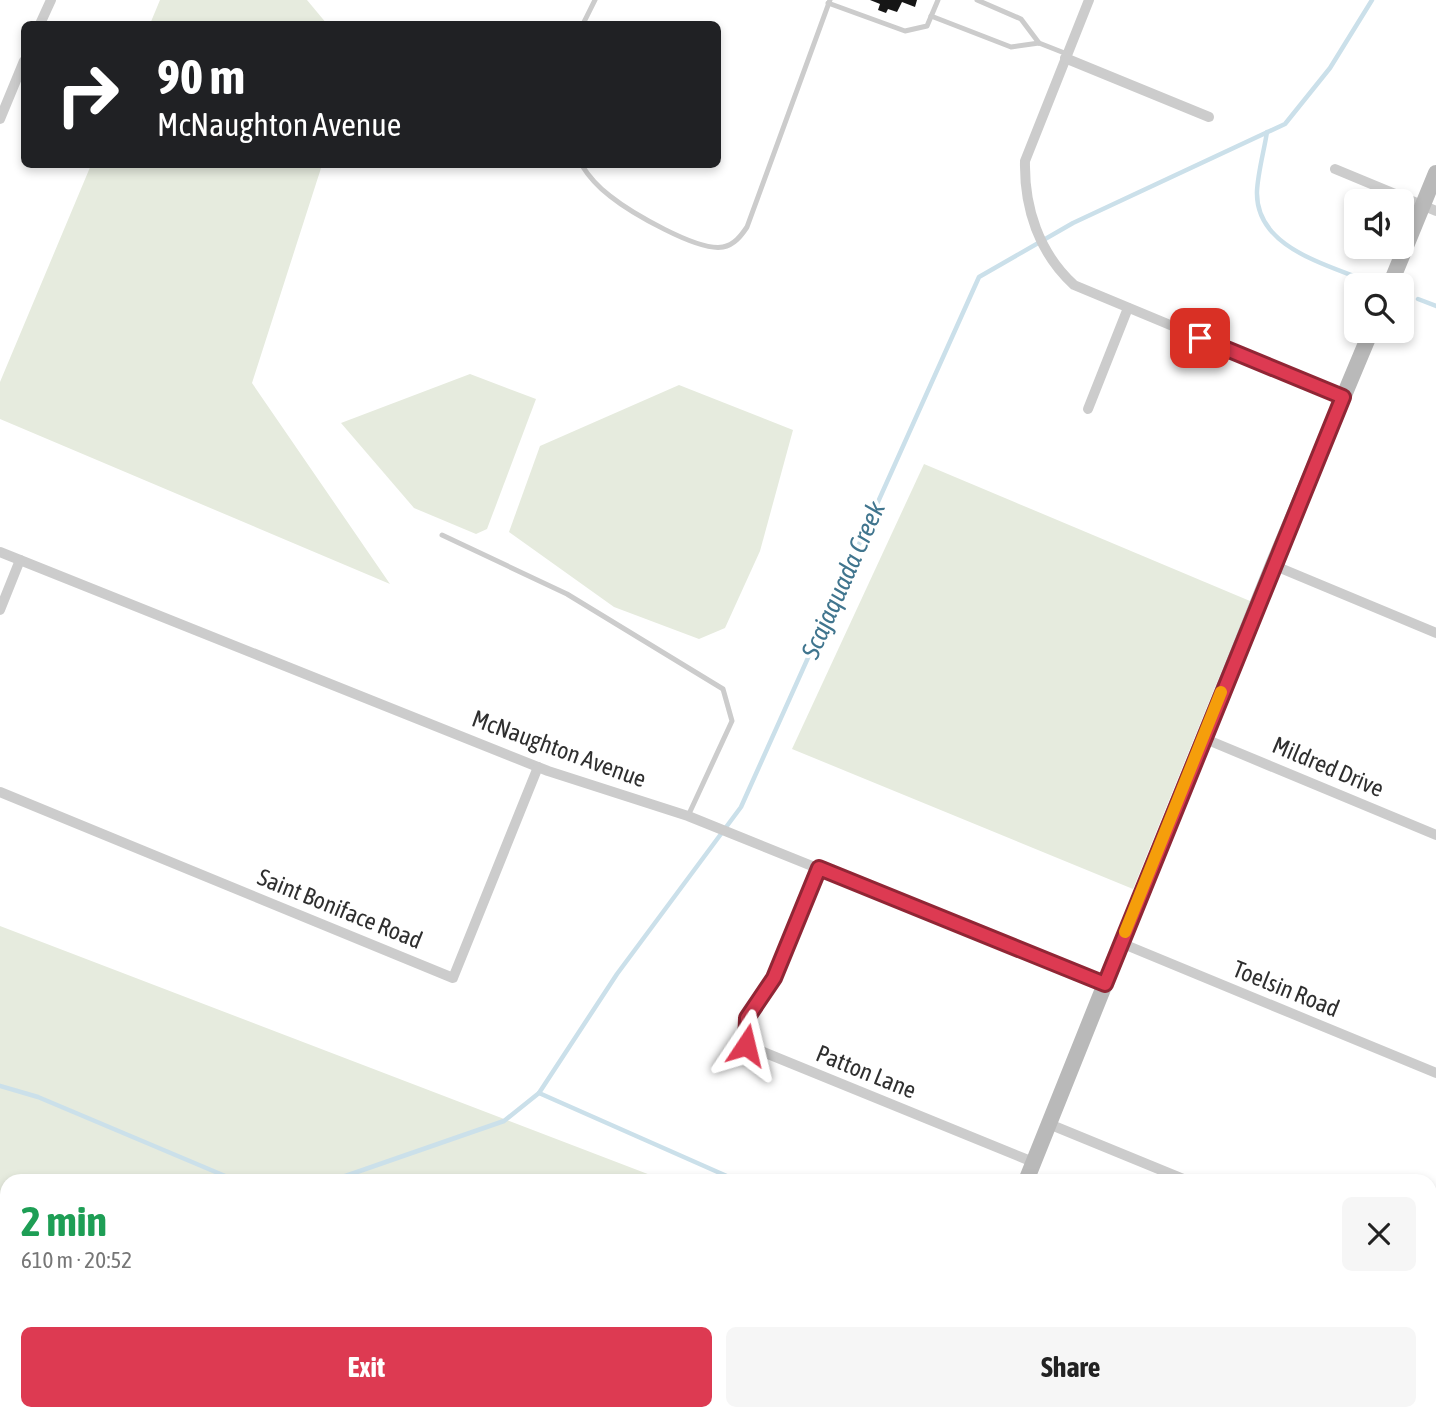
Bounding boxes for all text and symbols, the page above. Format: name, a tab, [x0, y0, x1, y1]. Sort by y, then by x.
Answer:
text: 90 m	[157, 48, 245, 104]
icon: right	[42, 49, 133, 140]
text: McNaughton Avenue	[157, 106, 401, 143]
map controls	[1344, 189, 1414, 343]
button: sound	[1344, 189, 1414, 259]
button: search	[1344, 273, 1414, 343]
pin	[1170, 308, 1230, 368]
icon: arrive	[1181, 319, 1219, 357]
water label: Scajaquada Creek	[795, 496, 891, 664]
street label: McNaughton Avenue	[468, 705, 650, 793]
street label: Mildred Drive	[1269, 731, 1388, 802]
street label: Saint Boniface Road	[254, 863, 426, 954]
street label: Toelsin Road	[1229, 955, 1343, 1022]
position arrow	[709, 1008, 783, 1082]
street label: Patton Lane	[812, 1039, 920, 1104]
text: 2 min	[21, 1197, 107, 1245]
button: close	[1342, 1197, 1416, 1271]
text: 610 m · 20:52	[21, 1247, 132, 1273]
button: Exit	[21, 1327, 712, 1407]
button: Share	[726, 1327, 1416, 1407]

